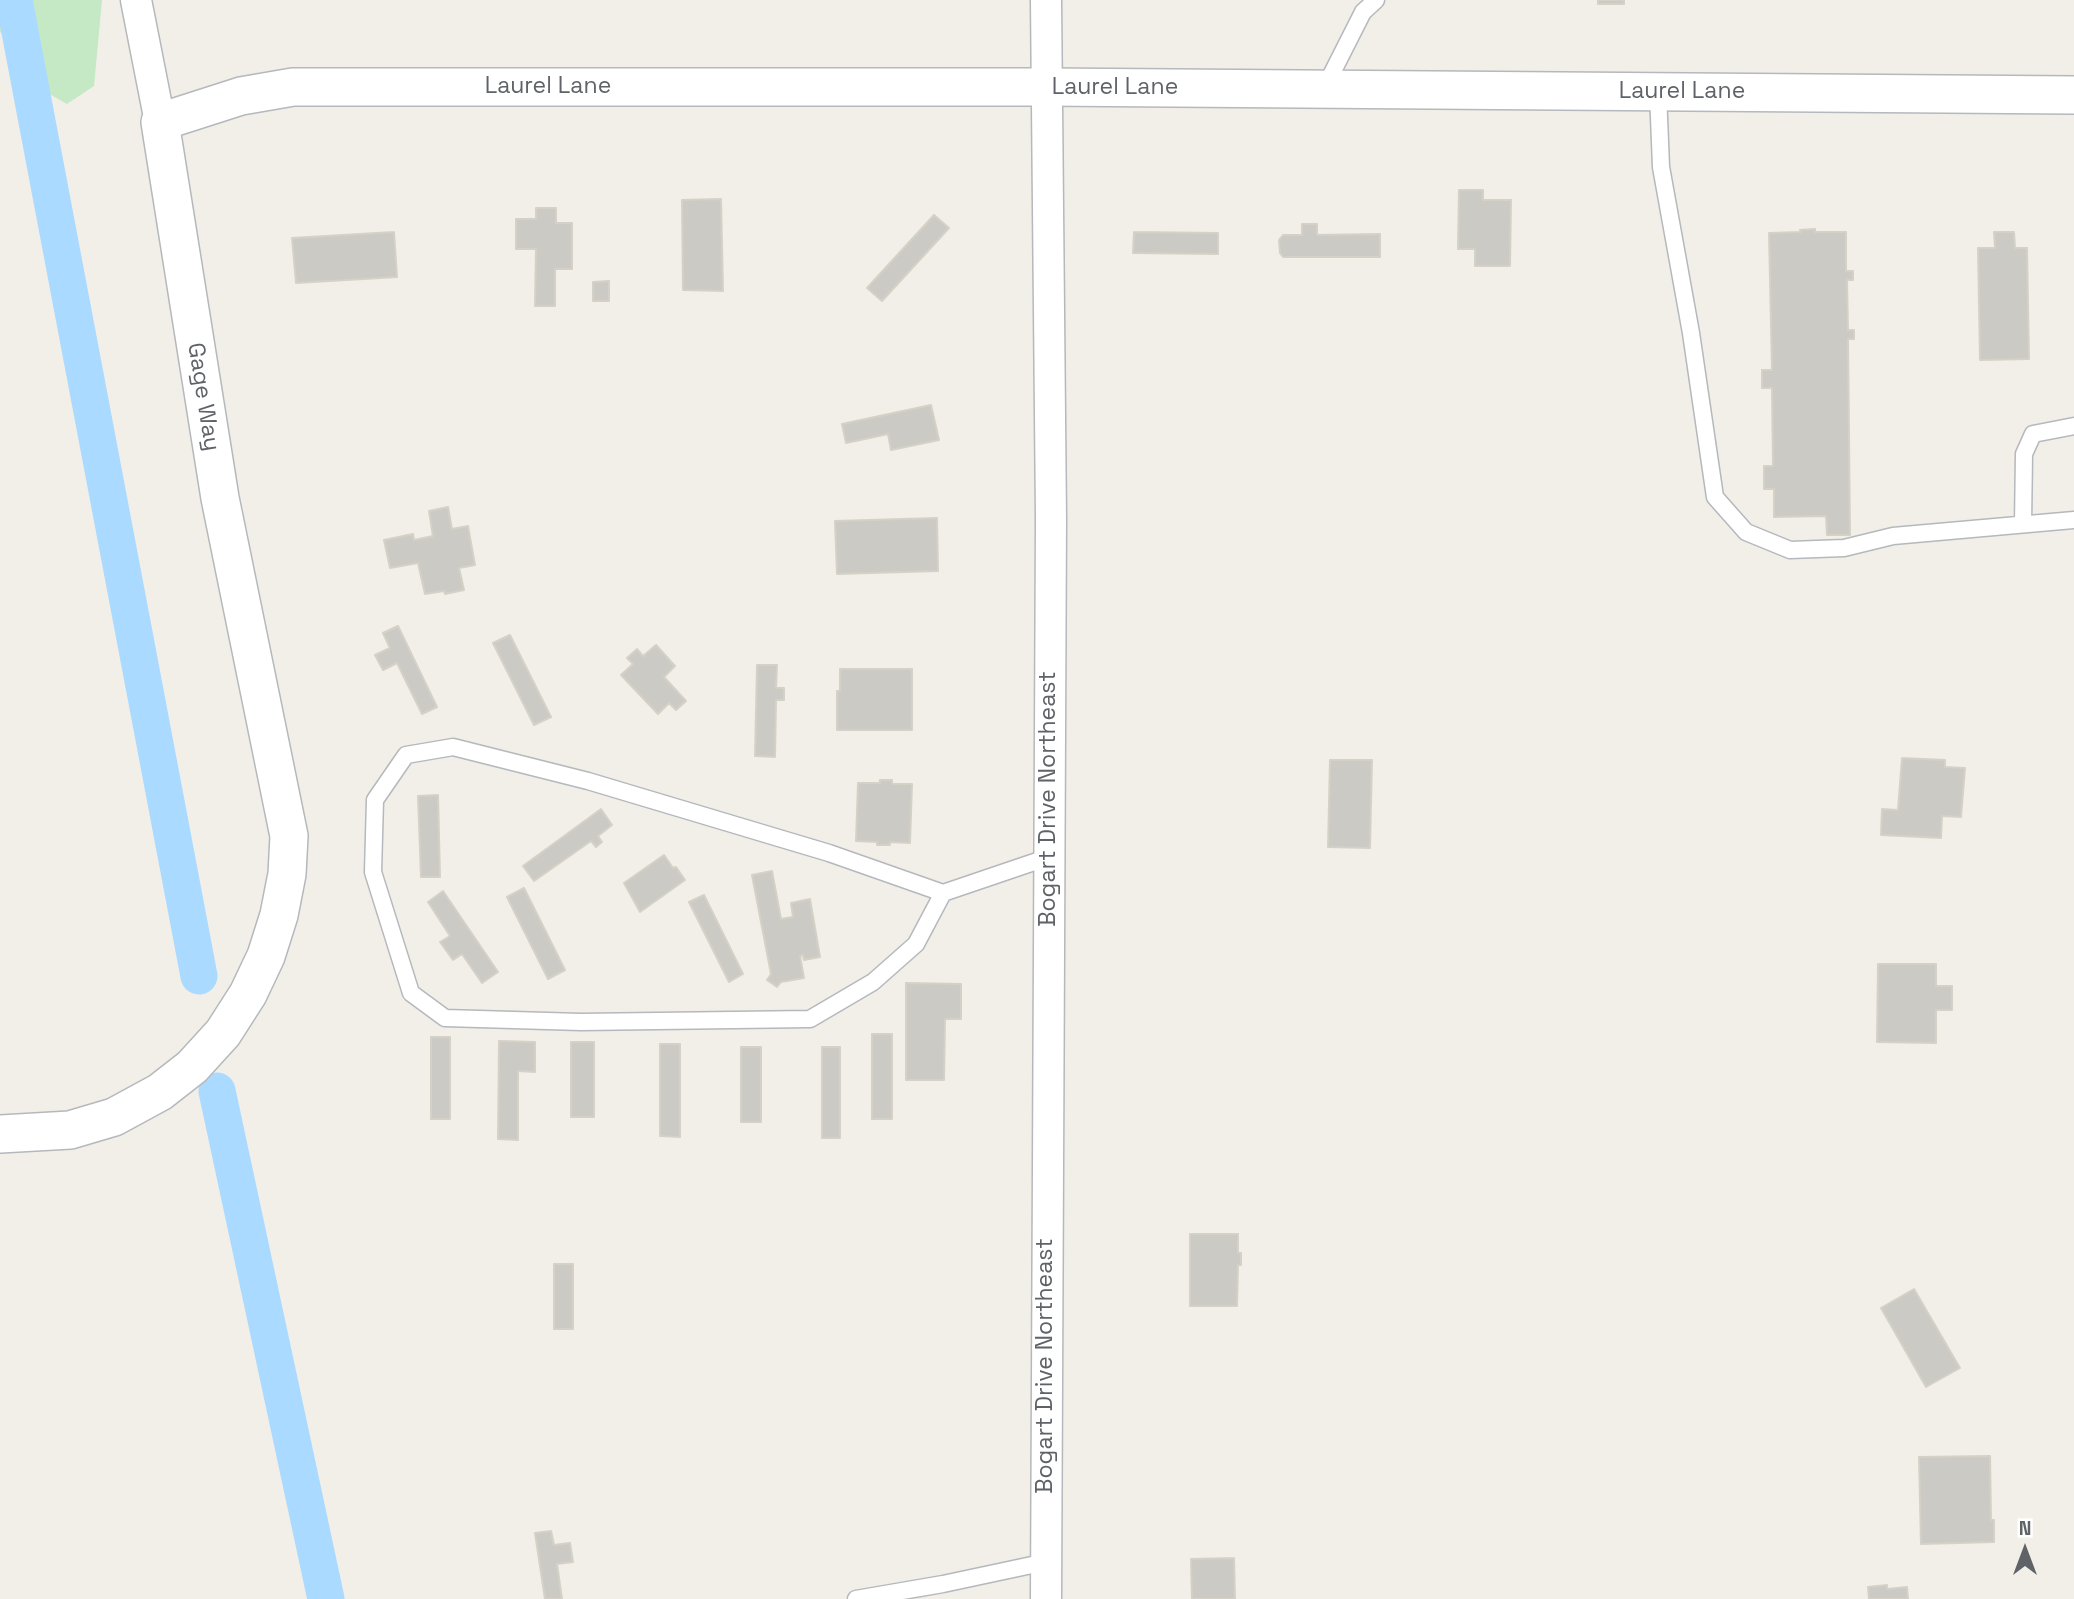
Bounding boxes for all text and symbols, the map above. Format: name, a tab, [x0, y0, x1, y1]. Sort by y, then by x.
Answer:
street label: Laurel Lane	[485, 73, 611, 101]
street label: Laurel Lane	[1052, 74, 1178, 102]
street label: Laurel Lane	[1619, 78, 1745, 106]
street label: Gage Way	[181, 341, 225, 453]
street label: Bogart Drive Northeast	[1035, 671, 1063, 927]
street label: Bogart Drive Northeast	[1032, 1238, 1060, 1494]
north arrow	[1990, 1515, 2060, 1585]
text: N	[2019, 1516, 2031, 1541]

